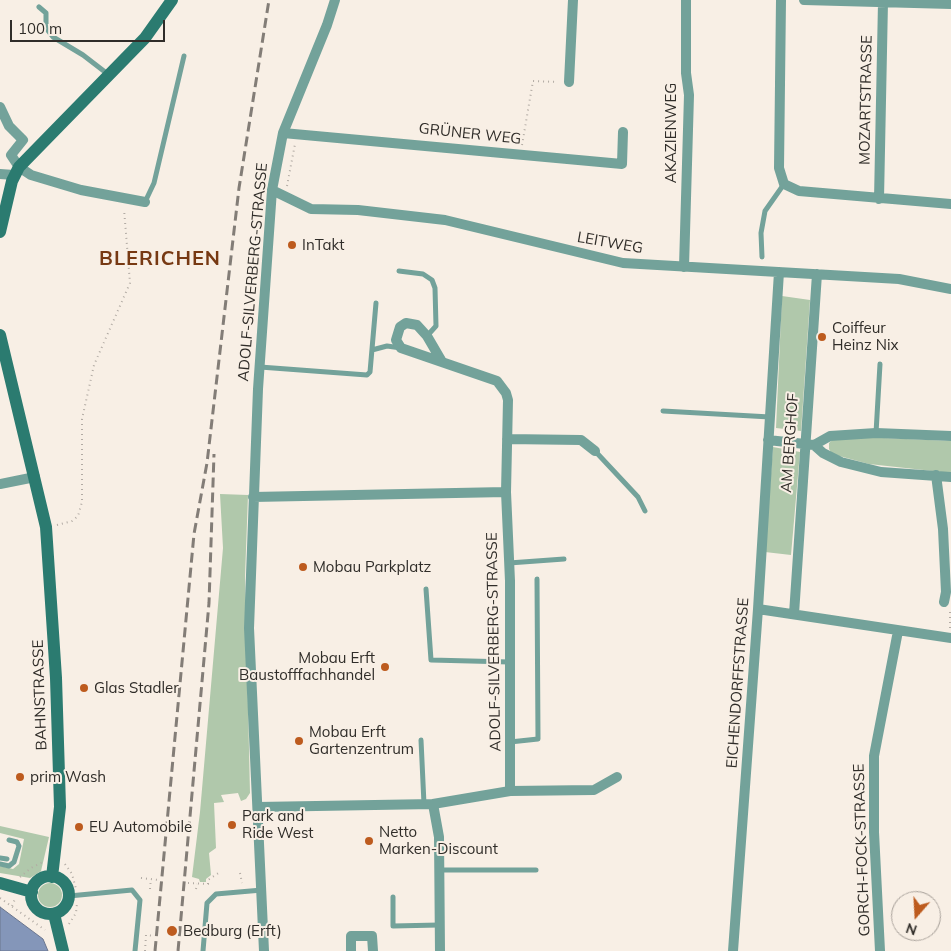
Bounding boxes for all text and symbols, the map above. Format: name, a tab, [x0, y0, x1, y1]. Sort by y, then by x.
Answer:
scale bar	[12, 10, 168, 42]
text: 100 m	[18, 19, 62, 38]
street label: MOZARTSTRASSE	[856, 35, 876, 165]
street label: AKAZIENWEG	[662, 83, 680, 183]
street label: GRÜNER WEG	[418, 120, 522, 148]
street label: ADOLF-SILVERBERG-STRASSE	[234, 162, 272, 382]
street label: LEITWEG	[576, 228, 644, 258]
place label: InTakt	[302, 236, 344, 254]
marker: InTakt	[286, 239, 298, 251]
district label: BLERICHEN	[98, 247, 222, 271]
place label: Coiffeur Heinz Nix	[832, 319, 899, 354]
marker: Coiffeur Heinz Nix	[816, 331, 828, 343]
street label: AM BERGHOF	[778, 393, 802, 493]
street label: ADOLF-SILVERBERG-STRASSE	[483, 532, 505, 752]
place label: Mobau Parkplatz	[313, 558, 431, 576]
marker: Mobau Parkplatz	[297, 561, 309, 573]
street label: EICHENDORFFSTRASSE	[723, 597, 753, 769]
street label: BAHNSTRASSE	[29, 639, 51, 751]
place label: Mobau Erft Baustofffachhandel	[239, 649, 375, 684]
marker: Mobau Erft Baustofffachhandel	[379, 661, 391, 673]
place label: Glas Stadler	[94, 679, 179, 697]
marker: Glas Stadler	[78, 682, 90, 694]
place label: Mobau Erft Gartenzentrum	[309, 723, 414, 758]
marker: Mobau Erft Gartenzentrum	[293, 735, 305, 747]
street label: GORCH-FOCK-STRASSE	[850, 763, 874, 937]
place label: prim Wash	[30, 768, 106, 786]
marker: prim Wash	[14, 771, 26, 783]
place label: Park and Ride West	[242, 807, 314, 842]
place label: EU Automobile	[89, 818, 192, 836]
marker: Park and Ride West	[226, 819, 238, 831]
marker: EU Automobile	[73, 821, 85, 833]
place label: Netto Marken-Discount	[379, 823, 498, 858]
marker: Netto Marken-Discount	[363, 835, 375, 847]
north arrow	[891, 891, 941, 941]
text: N	[904, 919, 919, 939]
place label: Bedburg (Erft)	[183, 922, 282, 940]
marker: Bedburg (Erft)	[165, 924, 179, 938]

